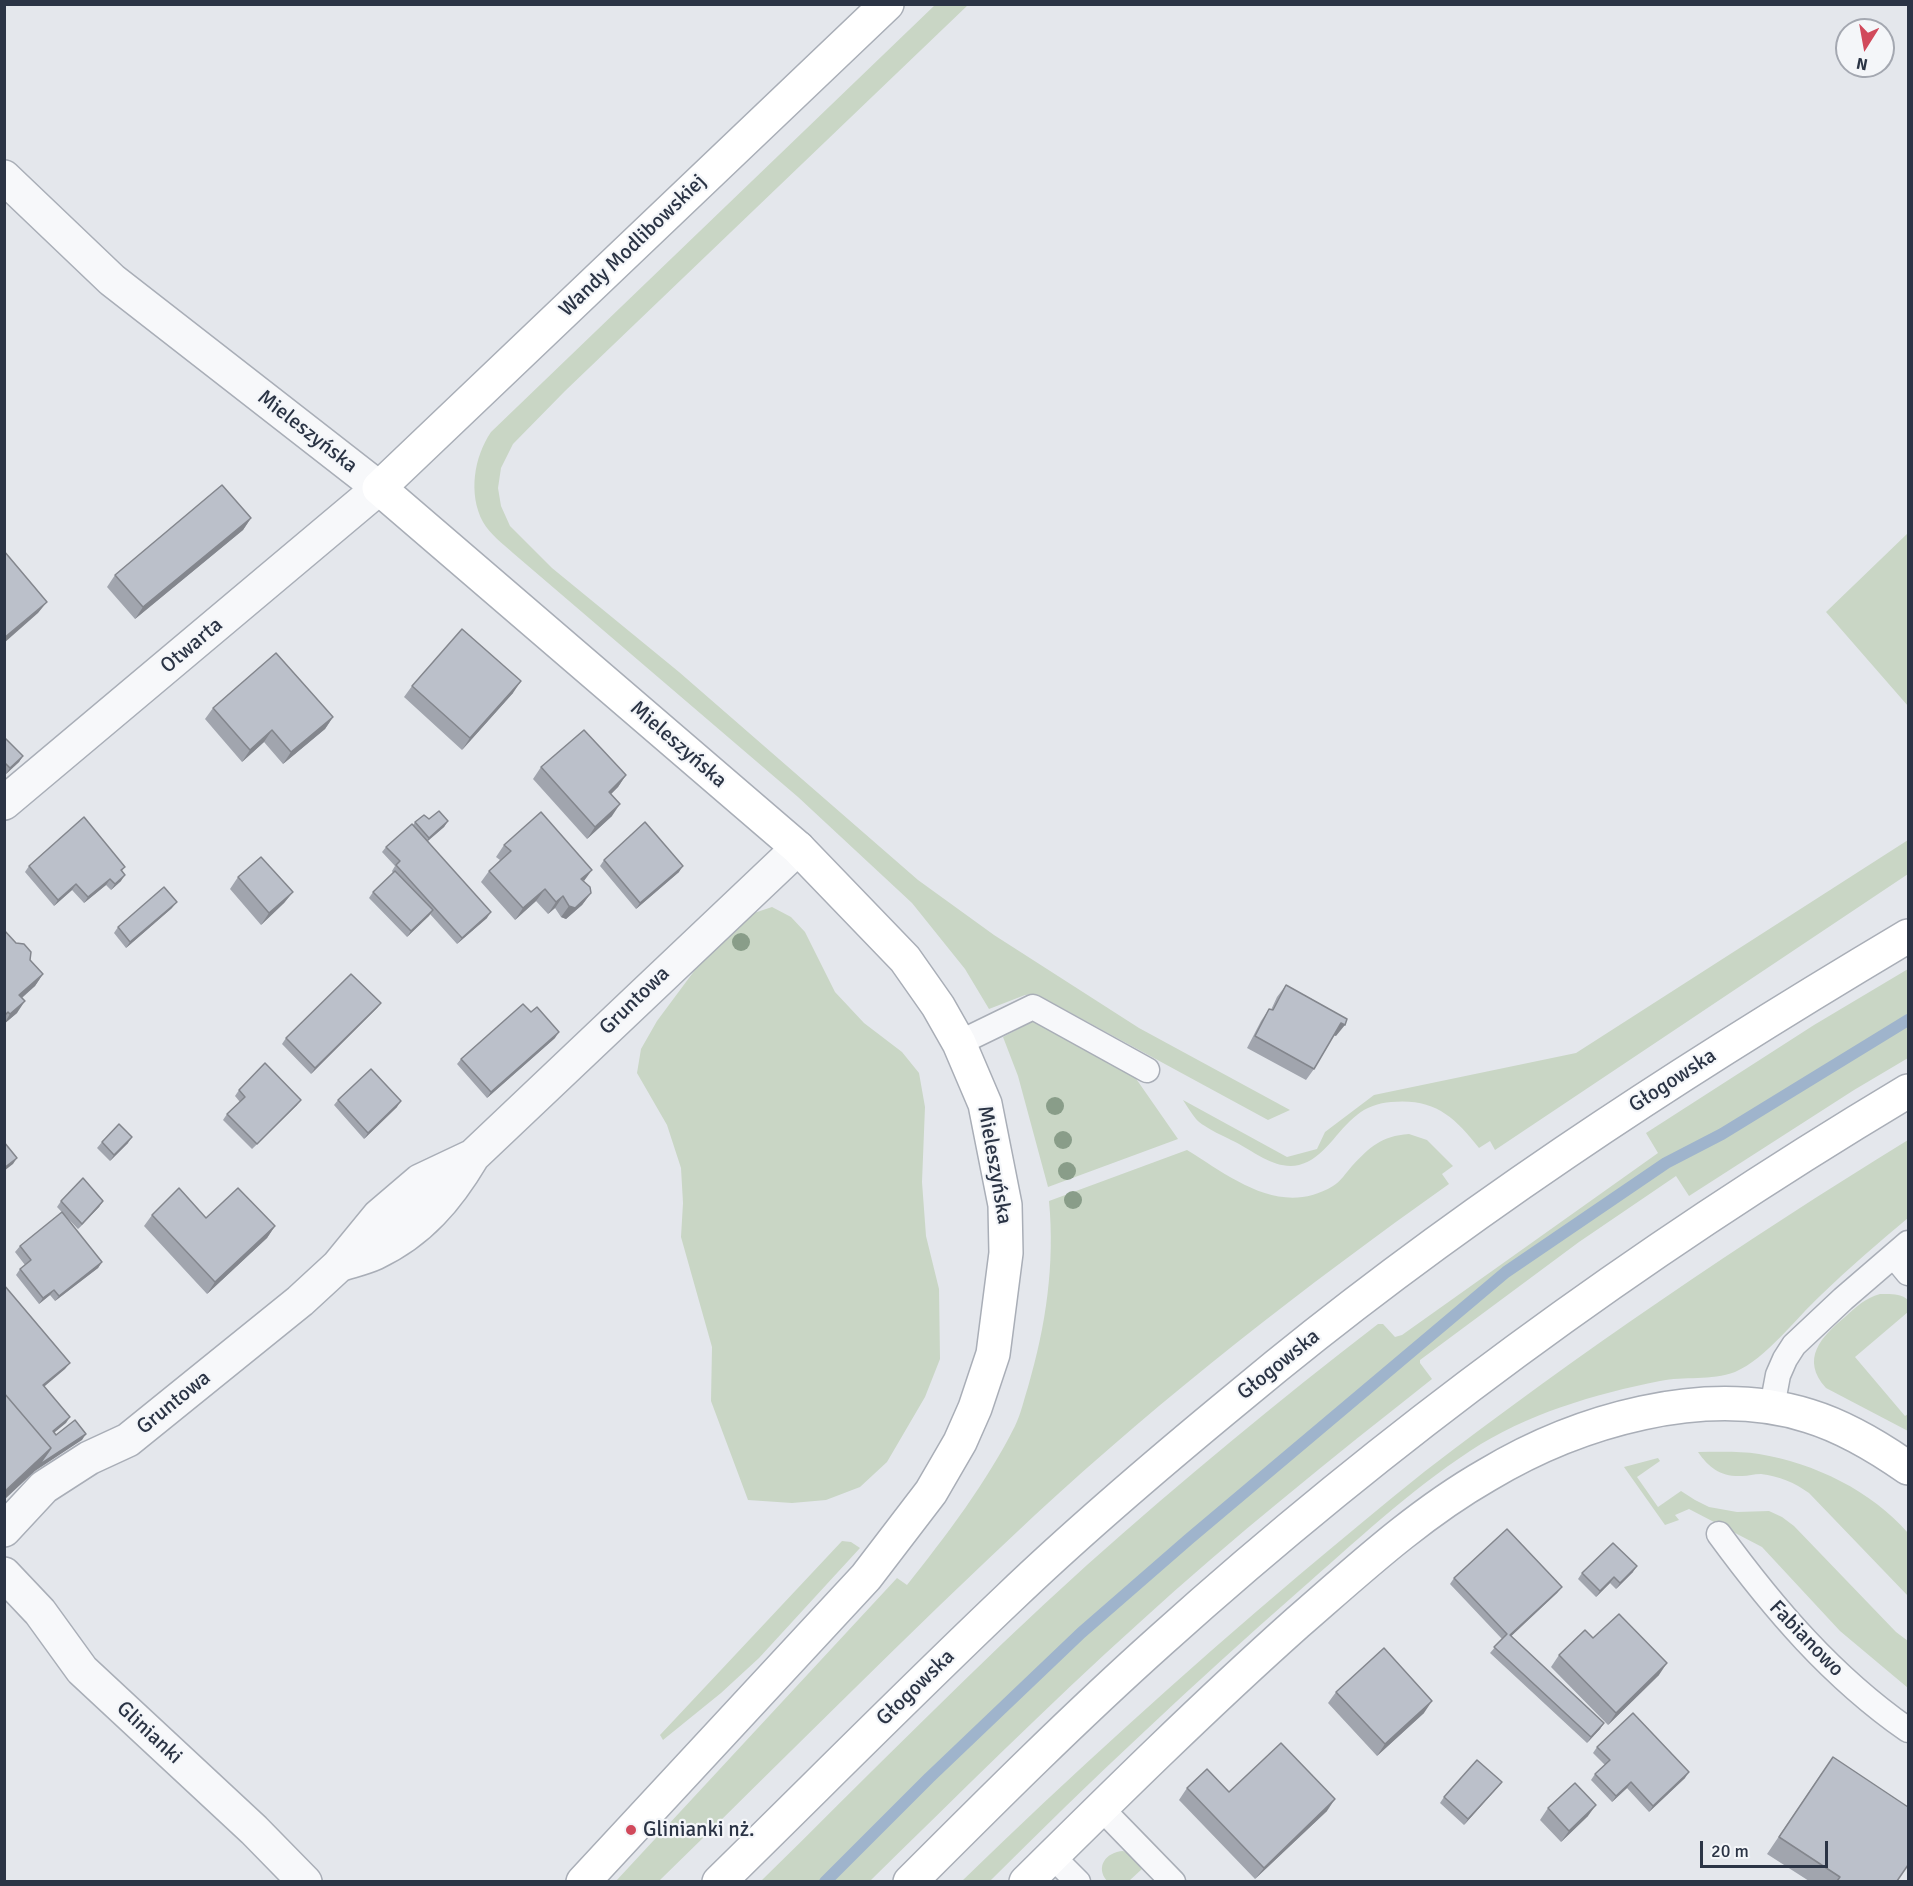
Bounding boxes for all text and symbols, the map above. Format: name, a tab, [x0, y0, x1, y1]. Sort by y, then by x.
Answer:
north arrow	[1835, 18, 1895, 78]
text: N	[1855, 53, 1869, 75]
street label: Wandy Modlibowskiej	[554, 170, 712, 322]
street label: Mieleszyńska	[252, 385, 362, 479]
street label: Otwarta	[156, 613, 228, 679]
street label: Mieleszyńska	[625, 696, 731, 794]
street label: Gruntowa	[595, 961, 675, 1041]
street label: Głogowska	[1625, 1044, 1721, 1118]
street label: Mieleszyńska	[971, 1104, 1017, 1226]
street label: Głogowska	[1233, 1324, 1325, 1406]
street label: Gruntowa	[132, 1366, 216, 1440]
street label: Fabianowo	[1763, 1596, 1849, 1682]
street label: Głogowska	[872, 1645, 960, 1731]
street label: Glinianki	[111, 1696, 187, 1770]
place label: Glinianki nż.	[643, 1817, 755, 1843]
marker: Glinianki nż.	[624, 1823, 638, 1837]
scale bar	[1703, 1829, 1830, 1867]
text: 20 m	[1711, 1840, 1749, 1862]

